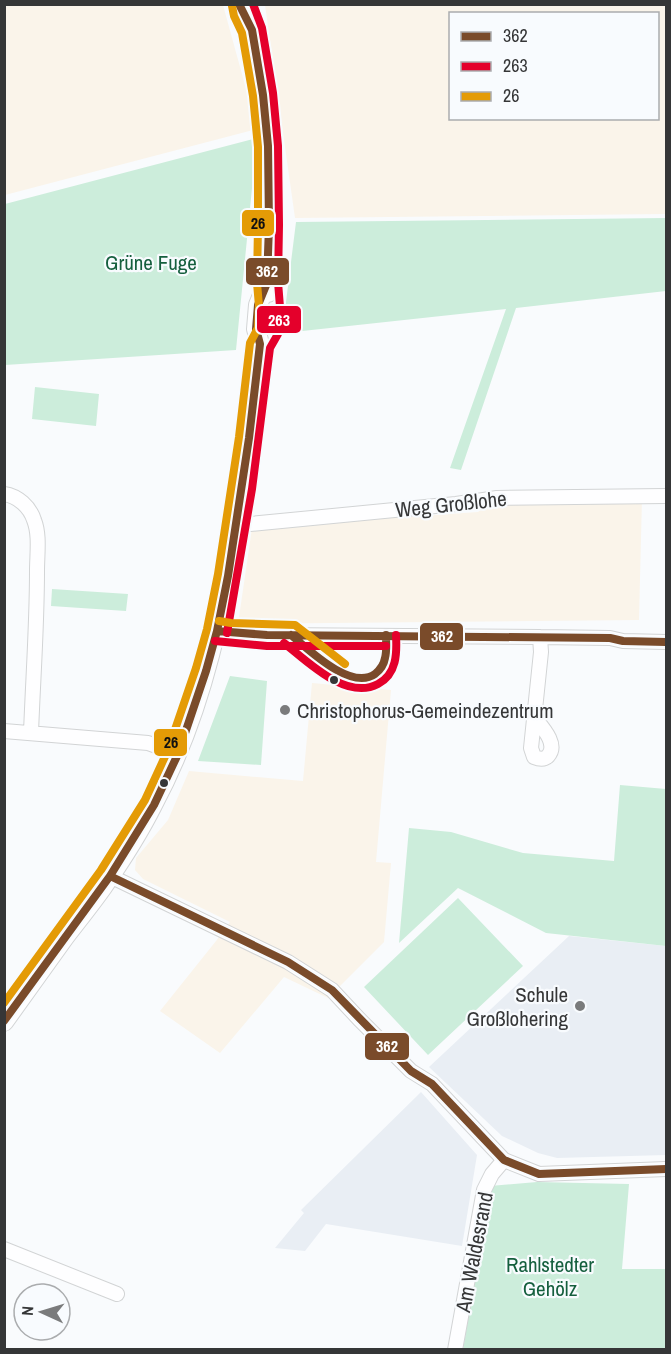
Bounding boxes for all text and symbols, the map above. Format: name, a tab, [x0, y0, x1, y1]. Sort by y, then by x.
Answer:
legend	[449, 12, 659, 120]
text: 362	[503, 23, 528, 48]
text: 263	[503, 53, 528, 78]
text: 26	[503, 83, 519, 108]
line badge: 26	[241, 209, 275, 237]
text: 26	[251, 212, 265, 234]
park label: Grüne Fuge	[105, 248, 197, 277]
line badge: 362	[245, 257, 290, 286]
text: 362	[256, 260, 278, 282]
line badge: 263	[256, 305, 302, 334]
text: 263	[268, 309, 290, 331]
street label: Weg Großlohe	[394, 484, 508, 524]
line badge: 362	[419, 622, 464, 651]
text: 362	[431, 625, 453, 647]
unlabelled marker	[328, 674, 340, 686]
place label: Christophorus-Gemeindezentrum	[297, 696, 554, 725]
marker: Christophorus-Gemeindezentrum	[278, 703, 292, 717]
line badge: 26	[153, 728, 188, 757]
text: 26	[164, 731, 178, 753]
unlabelled marker	[158, 777, 170, 789]
place label: Schule Großlohering	[467, 980, 568, 1033]
marker: Schule Großlohering	[573, 999, 587, 1013]
line badge: 362	[364, 1032, 410, 1061]
text: 362	[376, 1035, 398, 1057]
street label: Am Waldesrand	[448, 1189, 500, 1316]
park label: Rahlstedter Gehölz	[506, 1250, 594, 1303]
north arrow	[12, 1282, 72, 1342]
text: N	[16, 1305, 38, 1316]

